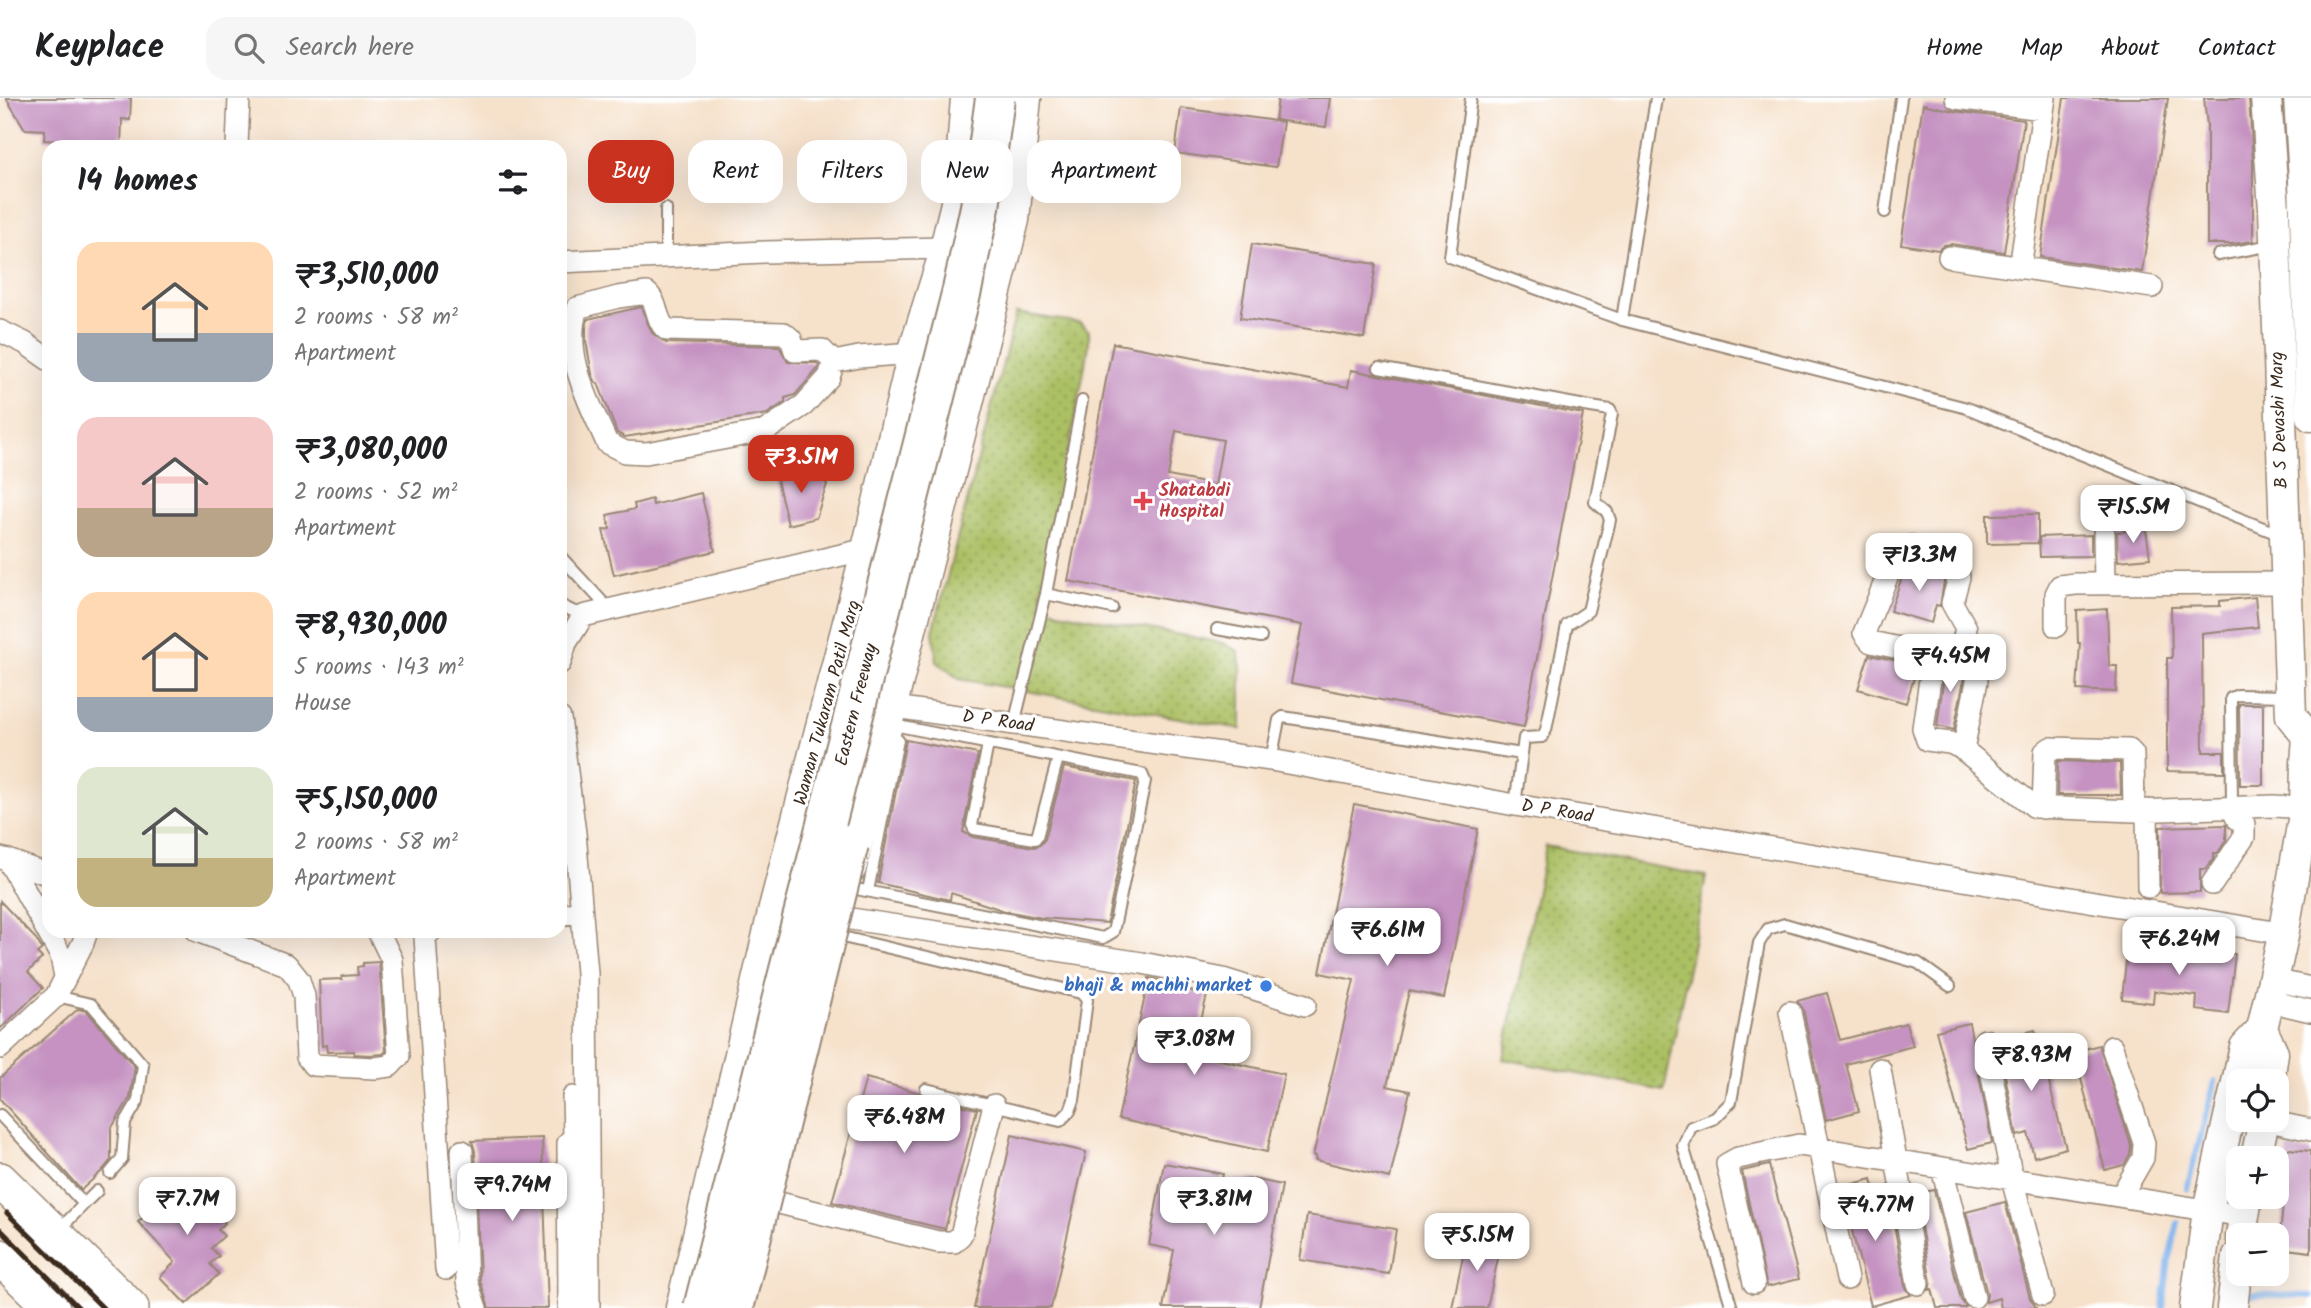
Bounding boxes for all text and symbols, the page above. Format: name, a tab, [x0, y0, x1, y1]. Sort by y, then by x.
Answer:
search box	[206, 17, 696, 80]
text: Keyplace	[35, 22, 164, 75]
text: Search here	[286, 27, 414, 69]
icon: search	[230, 29, 268, 67]
text: Home	[1926, 29, 1983, 68]
text: Map	[2021, 29, 2063, 68]
text: About	[2101, 29, 2159, 68]
text: Contact	[2197, 29, 2276, 68]
chip: Buy	[588, 140, 674, 203]
chip: Rent	[688, 140, 783, 203]
chip: Filters	[797, 140, 907, 203]
chip: New	[921, 140, 1013, 203]
chip: Apartment	[1027, 140, 1181, 203]
text: 14 homes	[77, 158, 198, 206]
icon: filters	[494, 163, 532, 201]
text: ₹3,510,000	[294, 252, 438, 300]
icon: home	[133, 270, 217, 354]
text: 2 rooms · 58 m²	[294, 300, 458, 336]
text: Apartment	[294, 336, 396, 372]
street label: B S Devashi Marg	[2263, 351, 2297, 489]
text: ₹3,080,000	[294, 427, 447, 475]
pin: ₹3.51M	[744, 436, 858, 495]
text: ₹3.51M	[764, 440, 838, 476]
icon: home	[133, 445, 217, 529]
text: 2 rooms · 52 m²	[294, 475, 457, 511]
place label: Shatabdi Hospital	[1159, 477, 1230, 527]
pin: ₹15.5M	[2076, 486, 2190, 545]
text: ₹15.5M	[2096, 490, 2170, 526]
marker: Shatabdi Hospital	[1133, 491, 1153, 511]
text: Apartment	[294, 511, 396, 547]
pin: ₹13.3M	[1862, 533, 1976, 593]
text: ₹13.3M	[1882, 538, 1956, 574]
street label: Waman Tukaram Patil Marg	[787, 597, 869, 809]
text: ₹8,930,000	[294, 602, 447, 650]
icon: home	[133, 620, 217, 704]
pin: ₹4.45M	[1893, 634, 2007, 694]
text: ₹4.45M	[1910, 639, 1990, 675]
street label: Eastern Freeway	[828, 640, 886, 769]
text: 5 rooms · 143 m²	[294, 650, 464, 686]
text: House	[294, 686, 351, 722]
street label: D P Road	[960, 703, 1037, 742]
text: ₹5,150,000	[294, 777, 437, 825]
street label: D P Road	[1519, 792, 1596, 832]
icon: home	[133, 795, 217, 879]
text: 2 rooms · 58 m²	[294, 825, 458, 861]
text: Apartment	[294, 861, 396, 897]
pin: ₹6.61M	[1330, 908, 1444, 968]
text: ₹6.61M	[1350, 913, 1424, 949]
pin: ₹6.24M	[2122, 918, 2236, 977]
text: ₹6.24M	[2138, 922, 2220, 958]
place label: bhaji & machhi market	[1064, 972, 1253, 1001]
marker: bhaji & machhi market	[1258, 978, 1274, 994]
pin: ₹3.08M	[1137, 1018, 1251, 1077]
text: ₹3.08M	[1154, 1022, 1234, 1058]
pin: ₹8.93M	[1974, 1034, 2088, 1093]
text: ₹8.93M	[1991, 1038, 2071, 1074]
map controls	[2226, 1069, 2289, 1286]
button: locate	[2226, 1069, 2289, 1132]
pin: ₹6.48M	[847, 1096, 961, 1155]
text: ₹6.48M	[863, 1100, 945, 1136]
button: +	[2226, 1146, 2289, 1209]
pin: ₹9.74M	[455, 1164, 569, 1223]
text: ₹9.74M	[473, 1168, 551, 1204]
pin: ₹7.7M	[138, 1178, 236, 1237]
pin: ₹3.81M	[1157, 1178, 1271, 1237]
text: ₹7.7M	[155, 1182, 219, 1218]
text: ₹3.81M	[1176, 1182, 1252, 1218]
pin: ₹4.77M	[1818, 1184, 1932, 1243]
text: ₹4.77M	[1836, 1188, 1914, 1224]
pin: ₹5.15M	[1420, 1214, 1534, 1273]
text: ₹5.15M	[1440, 1218, 1514, 1254]
button: −	[2226, 1223, 2289, 1286]

